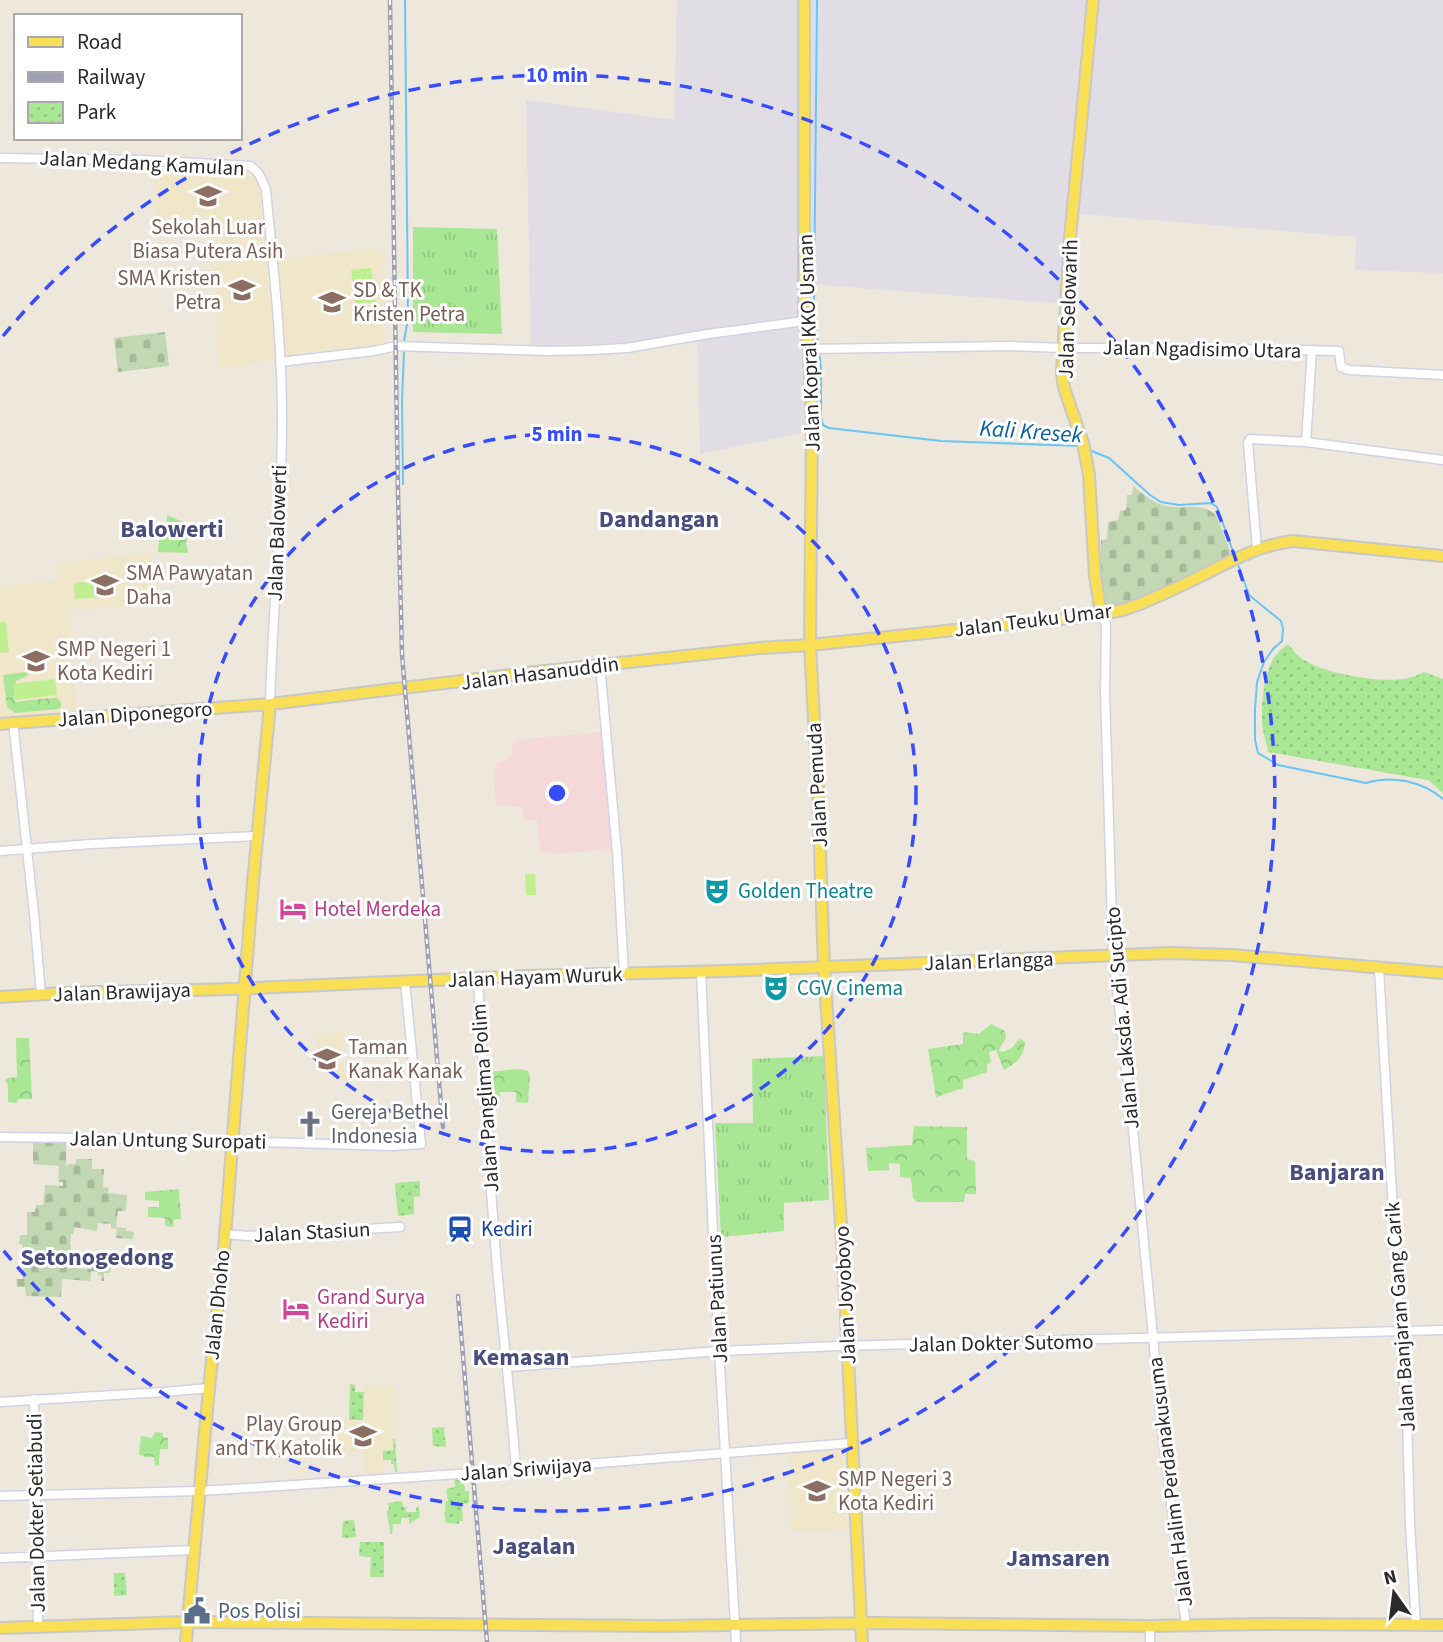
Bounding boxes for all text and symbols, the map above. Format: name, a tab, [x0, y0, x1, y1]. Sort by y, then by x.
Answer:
legend	[14, 14, 242, 140]
text: Road	[77, 27, 122, 57]
text: 10 min	[526, 60, 588, 90]
text: Railway	[77, 62, 145, 92]
text: Park	[77, 97, 117, 127]
street label: Jalan Medang Kamulan	[39, 143, 245, 183]
school or university icon: Sekolah Luar Biasa Putera Asih	[193, 181, 223, 211]
place label: Sekolah Luar Biasa Putera Asih	[132, 212, 284, 266]
street label: Jalan Kopral KKO Usman	[790, 234, 828, 452]
street label: Jalan Selowarih	[1051, 239, 1085, 379]
place label: SMA Kristen Petra	[117, 263, 221, 317]
school or university icon: SMA Kristen Petra	[227, 275, 257, 305]
place label: SD & TK Kristen Petra	[353, 275, 465, 329]
school or university icon: SD & TK Kristen Petra	[317, 287, 347, 317]
street label: Jalan Ngadisimo Utara	[1102, 332, 1302, 366]
water label: Kali Kresek	[978, 411, 1085, 452]
text: 5 min	[531, 419, 583, 449]
street label: Jalan Balowerti	[260, 464, 294, 602]
district label: Dandangan	[599, 502, 719, 537]
district label: Balowerti	[120, 512, 224, 547]
place label: SMA Pawyatan Daha	[126, 558, 253, 612]
school or university icon: SMA Pawyatan Daha	[90, 570, 120, 600]
street label: Jalan Teuku Umar	[952, 595, 1114, 645]
place label: SMP Negeri 1 Kota Kediri	[57, 634, 171, 688]
school or university icon: SMP Negeri 1 Kota Kediri	[21, 646, 51, 676]
street label: Jalan Hasanuddin	[459, 648, 621, 698]
street label: Jalan Diponegoro	[57, 694, 213, 734]
street label: Jalan Pemuda	[799, 722, 835, 848]
centre of rings	[545, 781, 569, 805]
theatre icon: Golden Theatre	[702, 876, 732, 906]
place label: Golden Theatre	[738, 876, 873, 906]
hotel icon: Hotel Merdeka	[278, 894, 308, 924]
place label: Hotel Merdeka	[314, 894, 441, 924]
street label: Jalan Laksda. Adi Sucipto	[1097, 906, 1147, 1130]
street label: Jalan Erlangga	[924, 944, 1054, 978]
street label: Jalan Hayam Wuruk	[447, 959, 624, 995]
theatre icon: CGV Cinema	[761, 973, 791, 1003]
place label: CGV Cinema	[797, 973, 903, 1003]
street label: Jalan Brawijaya	[53, 975, 191, 1009]
street label: Jalan Panglima Polim	[463, 1003, 507, 1193]
place label: Taman Kanak Kanak	[348, 1032, 463, 1086]
school or university icon: Taman Kanak Kanak	[312, 1044, 342, 1074]
place label: Gereja Bethel Indonesia	[331, 1097, 449, 1151]
church icon: Gereja Bethel Indonesia	[295, 1109, 325, 1139]
street label: Jalan Untung Suropati	[69, 1123, 267, 1157]
district label: Banjaran	[1289, 1155, 1385, 1190]
street label: Jalan Banjaran Gang Carik	[1377, 1200, 1423, 1433]
street label: Jalan Stasiun	[253, 1214, 371, 1250]
station icon: Kediri	[445, 1214, 475, 1244]
place label: Kediri	[481, 1214, 533, 1244]
street label: Jalan Joyoboyo	[826, 1225, 864, 1365]
street label: Jalan Patiunus	[699, 1234, 735, 1364]
district label: Setonogedong	[20, 1240, 174, 1275]
street label: Jalan Dhoho	[196, 1248, 238, 1362]
place label: Grand Surya Kediri	[317, 1282, 425, 1336]
hotel icon: Grand Surya Kediri	[281, 1294, 311, 1324]
street label: Jalan Dokter Sutomo	[908, 1326, 1094, 1360]
district label: Kemasan	[473, 1340, 570, 1375]
street label: Jalan Halim Perdanakusuma	[1140, 1355, 1200, 1609]
place label: Play Group and TK Katolik	[215, 1409, 343, 1463]
street label: Jalan Dokter Setiabudi	[19, 1413, 53, 1613]
school or university icon: Play Group and TK Katolik	[348, 1421, 378, 1451]
street label: Jalan Sriwijaya	[459, 1449, 593, 1489]
place label: SMP Negeri 3 Kota Kediri	[838, 1464, 952, 1518]
school or university icon: SMP Negeri 3 Kota Kediri	[802, 1476, 832, 1506]
district label: Jagalan	[492, 1529, 576, 1564]
district label: Jamsaren	[1006, 1541, 1110, 1576]
north arrow	[1359, 1558, 1429, 1628]
text: N	[1381, 1563, 1400, 1593]
public building icon: Pos Polisi	[182, 1596, 212, 1626]
place label: Pos Polisi	[218, 1596, 301, 1626]

